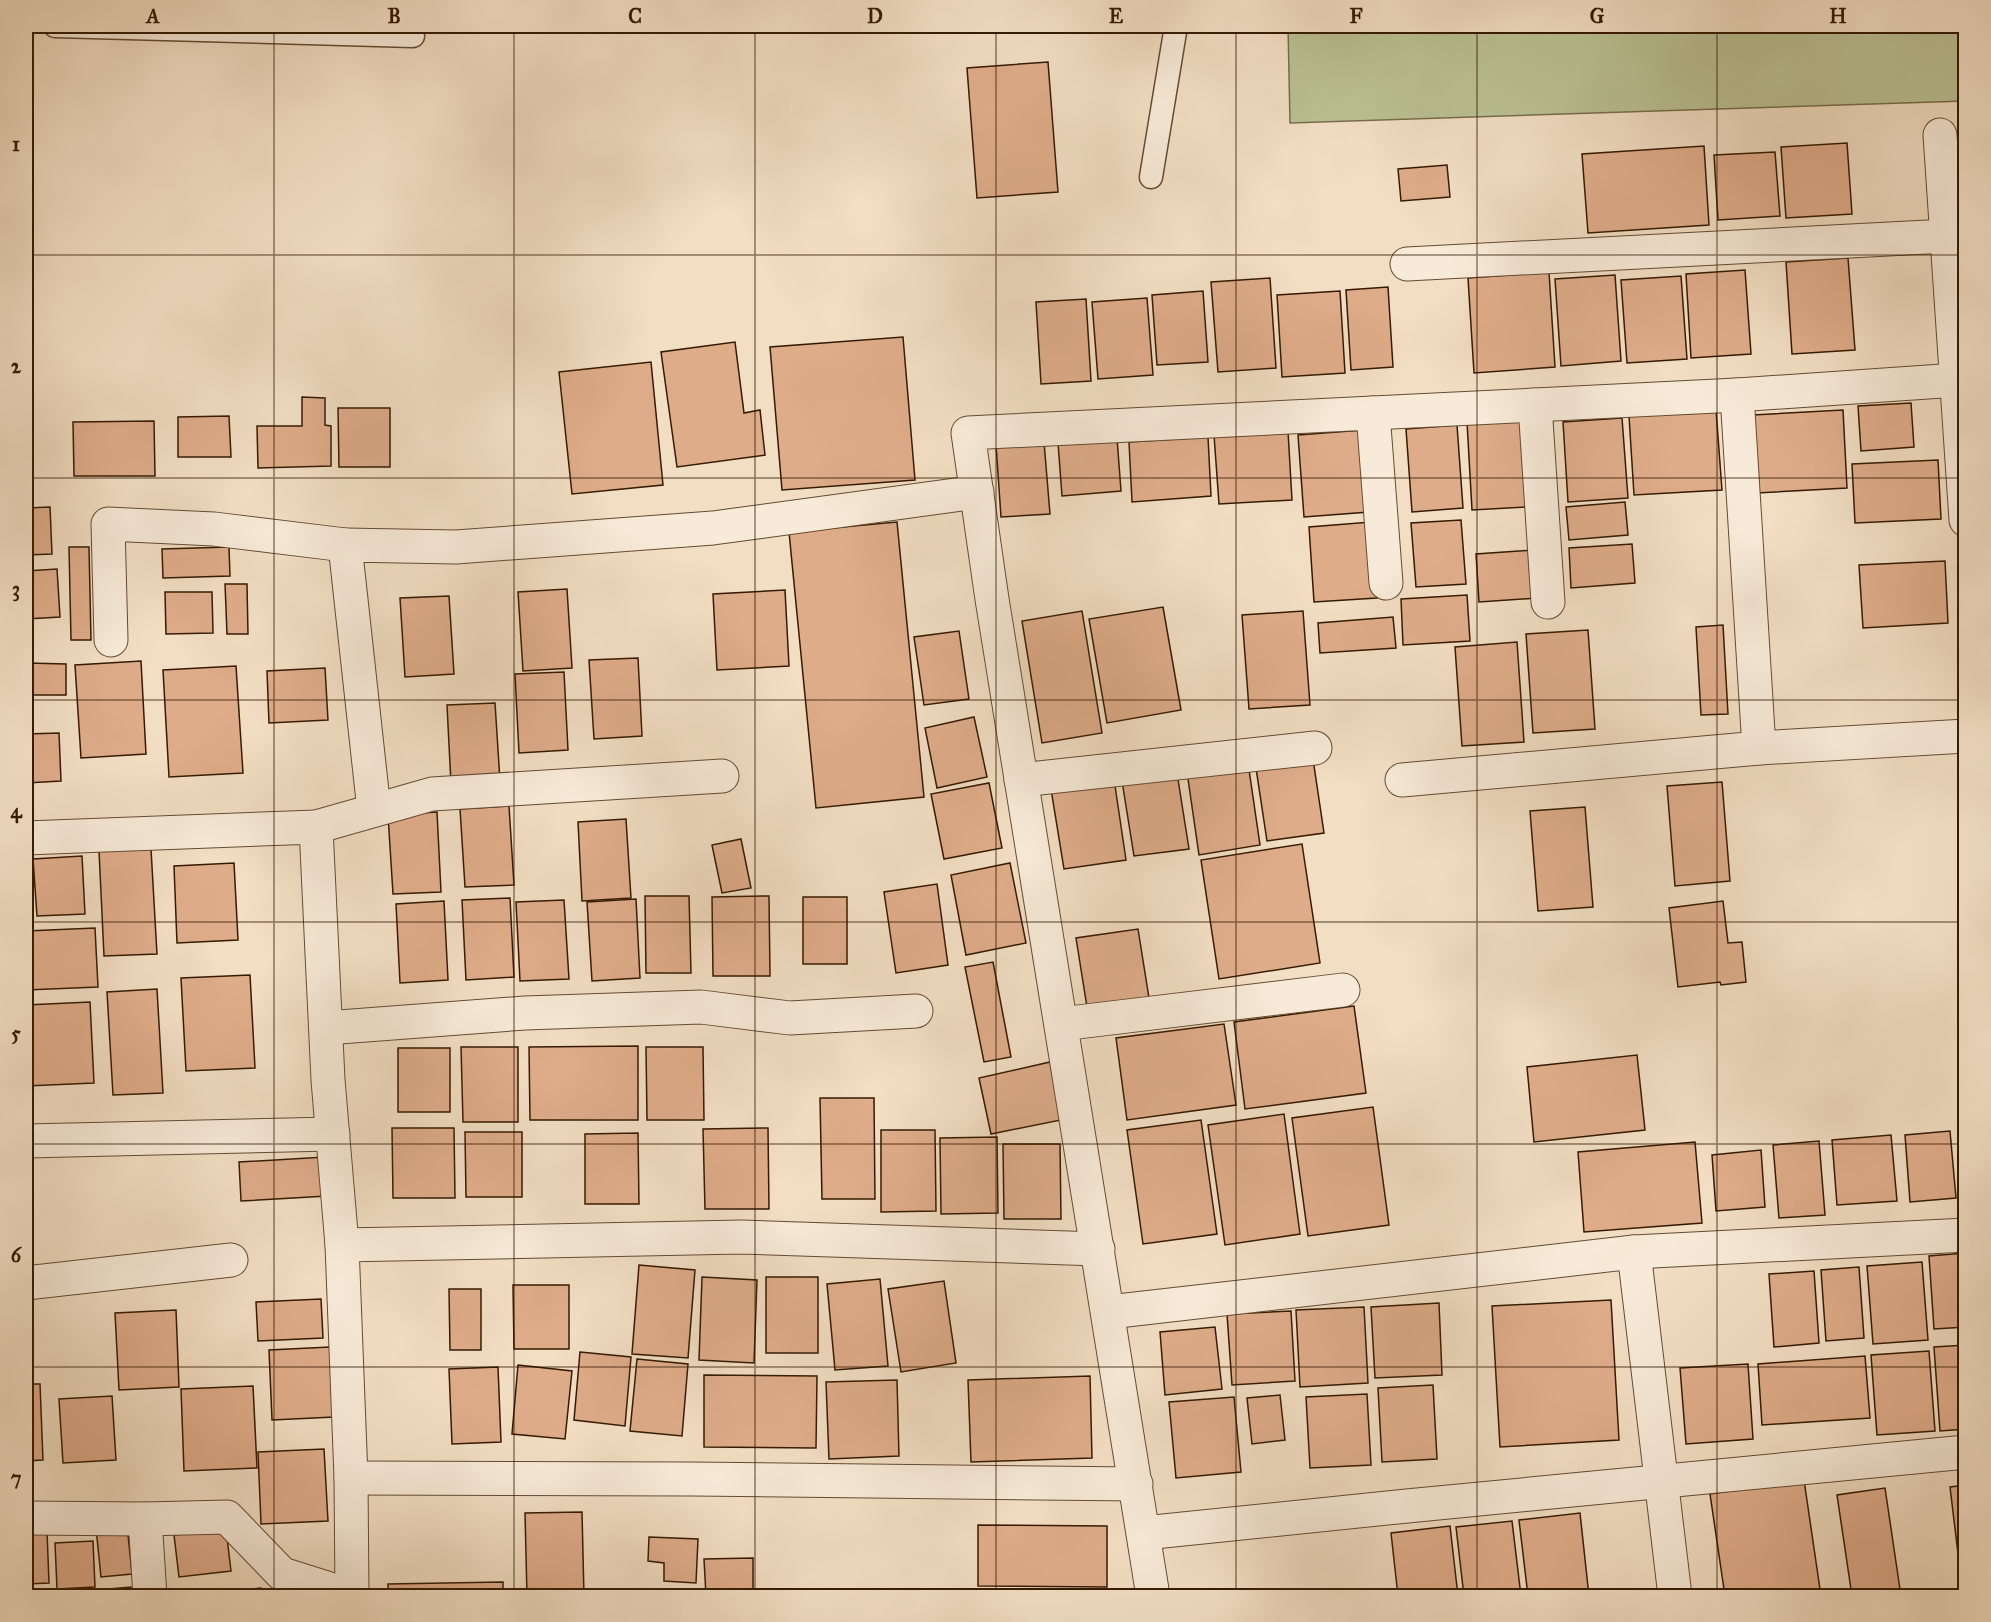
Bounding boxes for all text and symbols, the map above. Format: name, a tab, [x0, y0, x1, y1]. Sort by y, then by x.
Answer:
text: A	[144, 4, 160, 28]
text: B	[387, 4, 401, 28]
text: C	[628, 4, 642, 28]
text: D	[867, 4, 883, 28]
text: E	[1109, 4, 1124, 28]
text: F	[1349, 4, 1363, 28]
text: G	[1590, 4, 1605, 28]
text: H	[1829, 4, 1847, 28]
text: 1	[12, 132, 20, 156]
text: 2	[11, 354, 22, 378]
text: 3	[12, 577, 20, 602]
text: 4	[10, 799, 22, 824]
text: 5	[11, 1021, 21, 1045]
text: 6	[11, 1243, 23, 1267]
text: 7	[11, 1466, 22, 1490]

